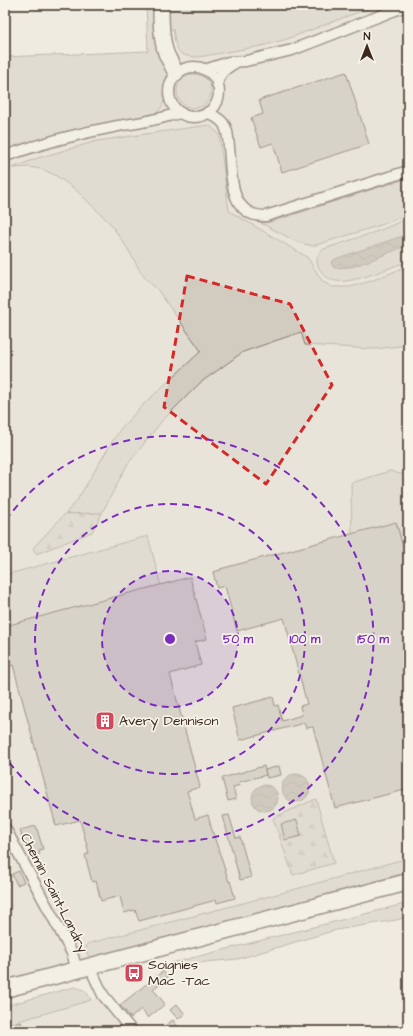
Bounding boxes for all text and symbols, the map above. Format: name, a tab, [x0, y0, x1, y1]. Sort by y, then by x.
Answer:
north arrow	[347, 26, 387, 66]
text: N	[364, 29, 371, 44]
text: 50 m	[223, 631, 254, 648]
text: 100 m	[290, 631, 321, 648]
text: 150 m	[357, 631, 390, 648]
centre of rings	[163, 632, 177, 646]
building icon: Avery Dennison	[94, 710, 116, 732]
place label: Avery Dennison	[119, 711, 219, 731]
street label: Chemin Saint-Landry	[15, 830, 93, 956]
place label: Soignies Mac -Tac	[148, 955, 210, 991]
bus stop icon: Soignies Mac -Tac	[123, 962, 145, 984]

